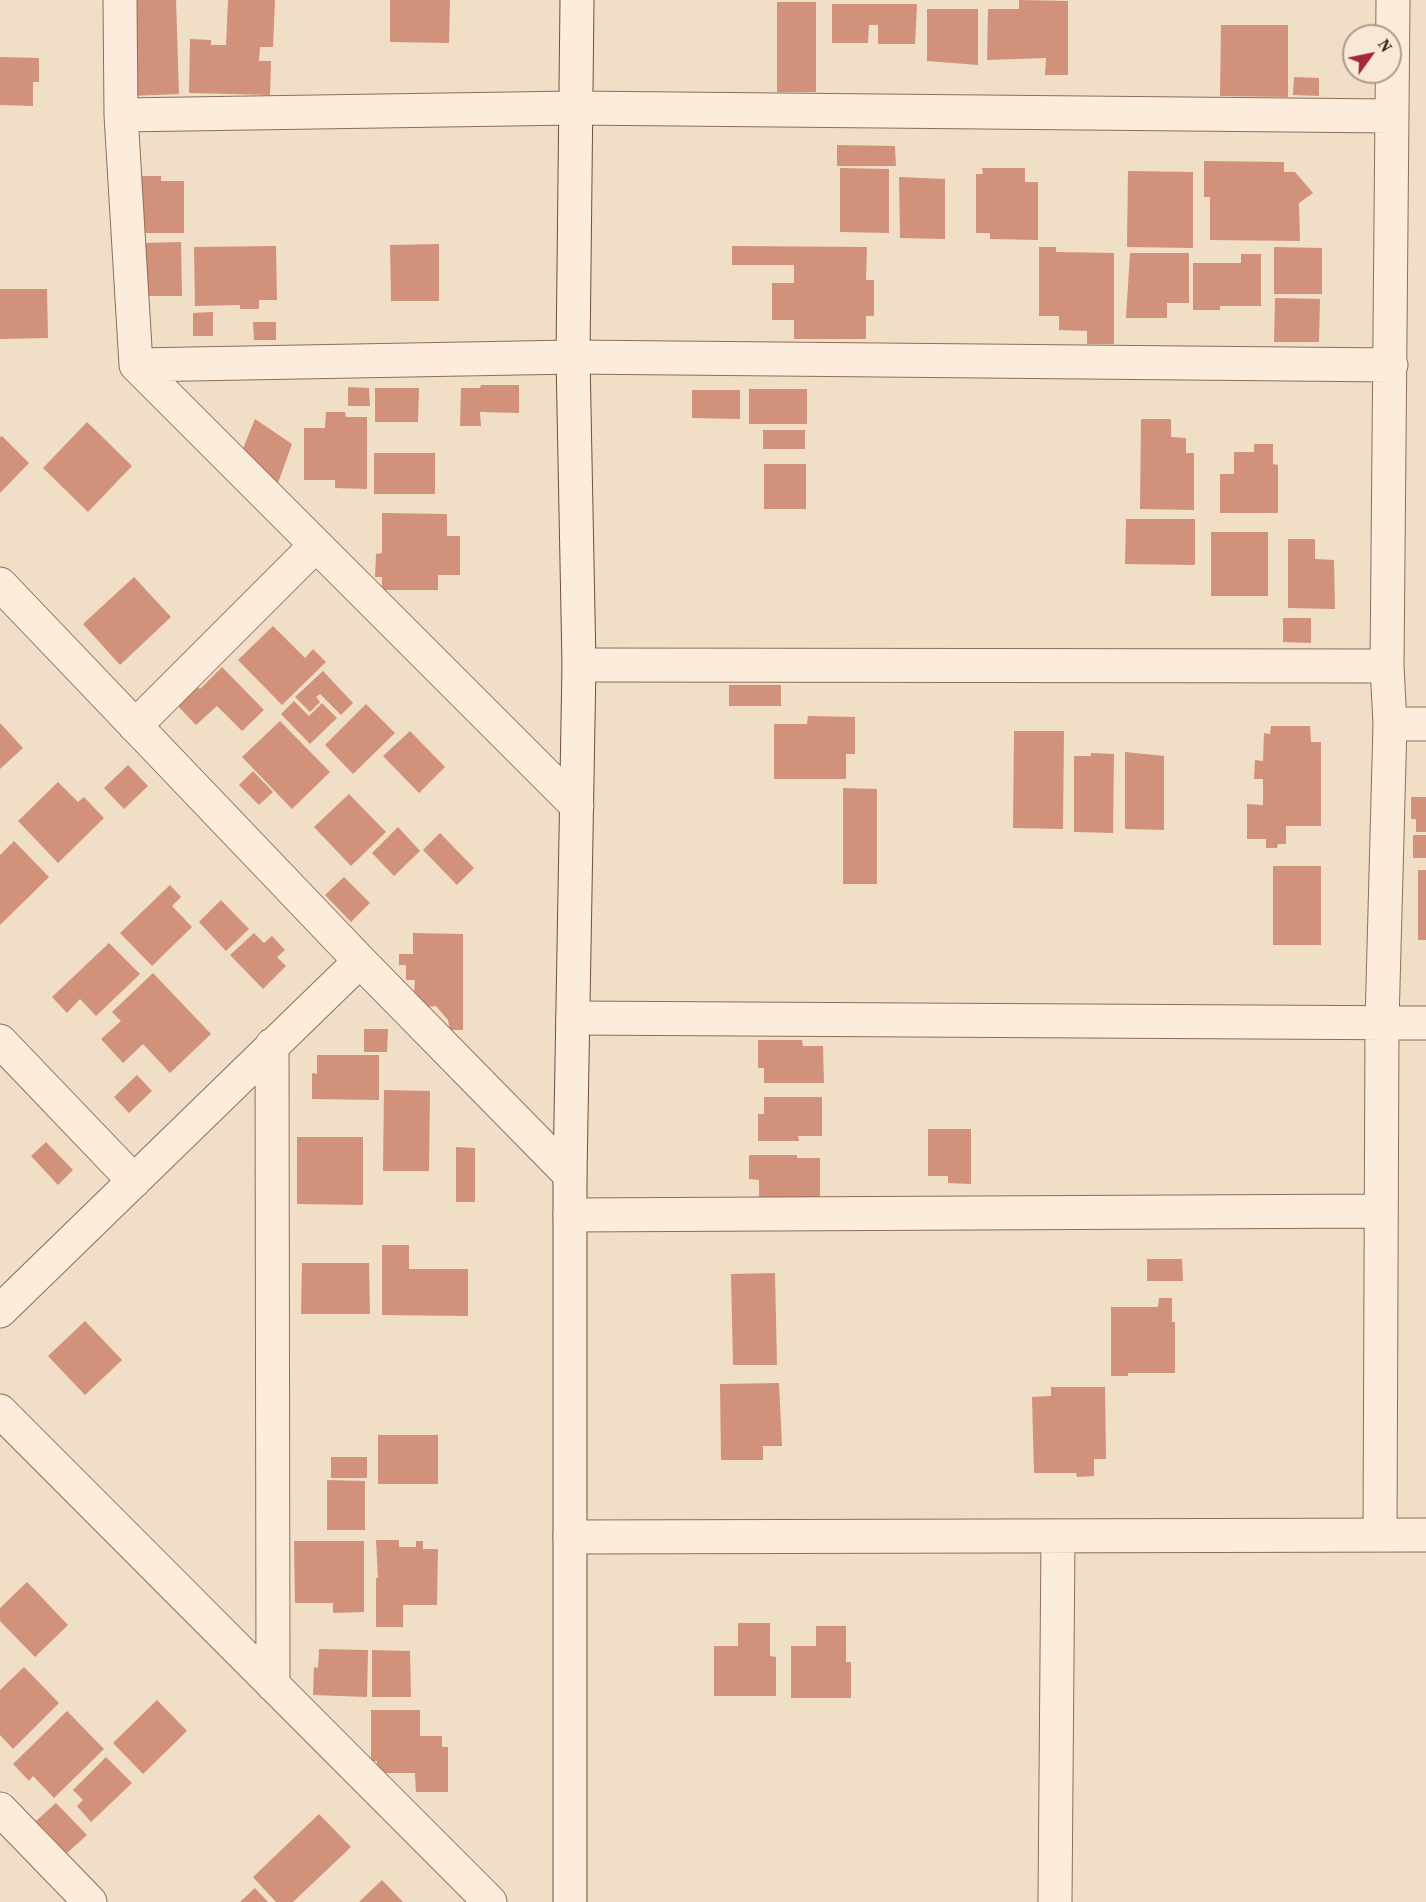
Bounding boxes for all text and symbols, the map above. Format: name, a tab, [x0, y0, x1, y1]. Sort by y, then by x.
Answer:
north arrow	[1342, 24, 1402, 84]
text: N	[1373, 34, 1398, 56]

